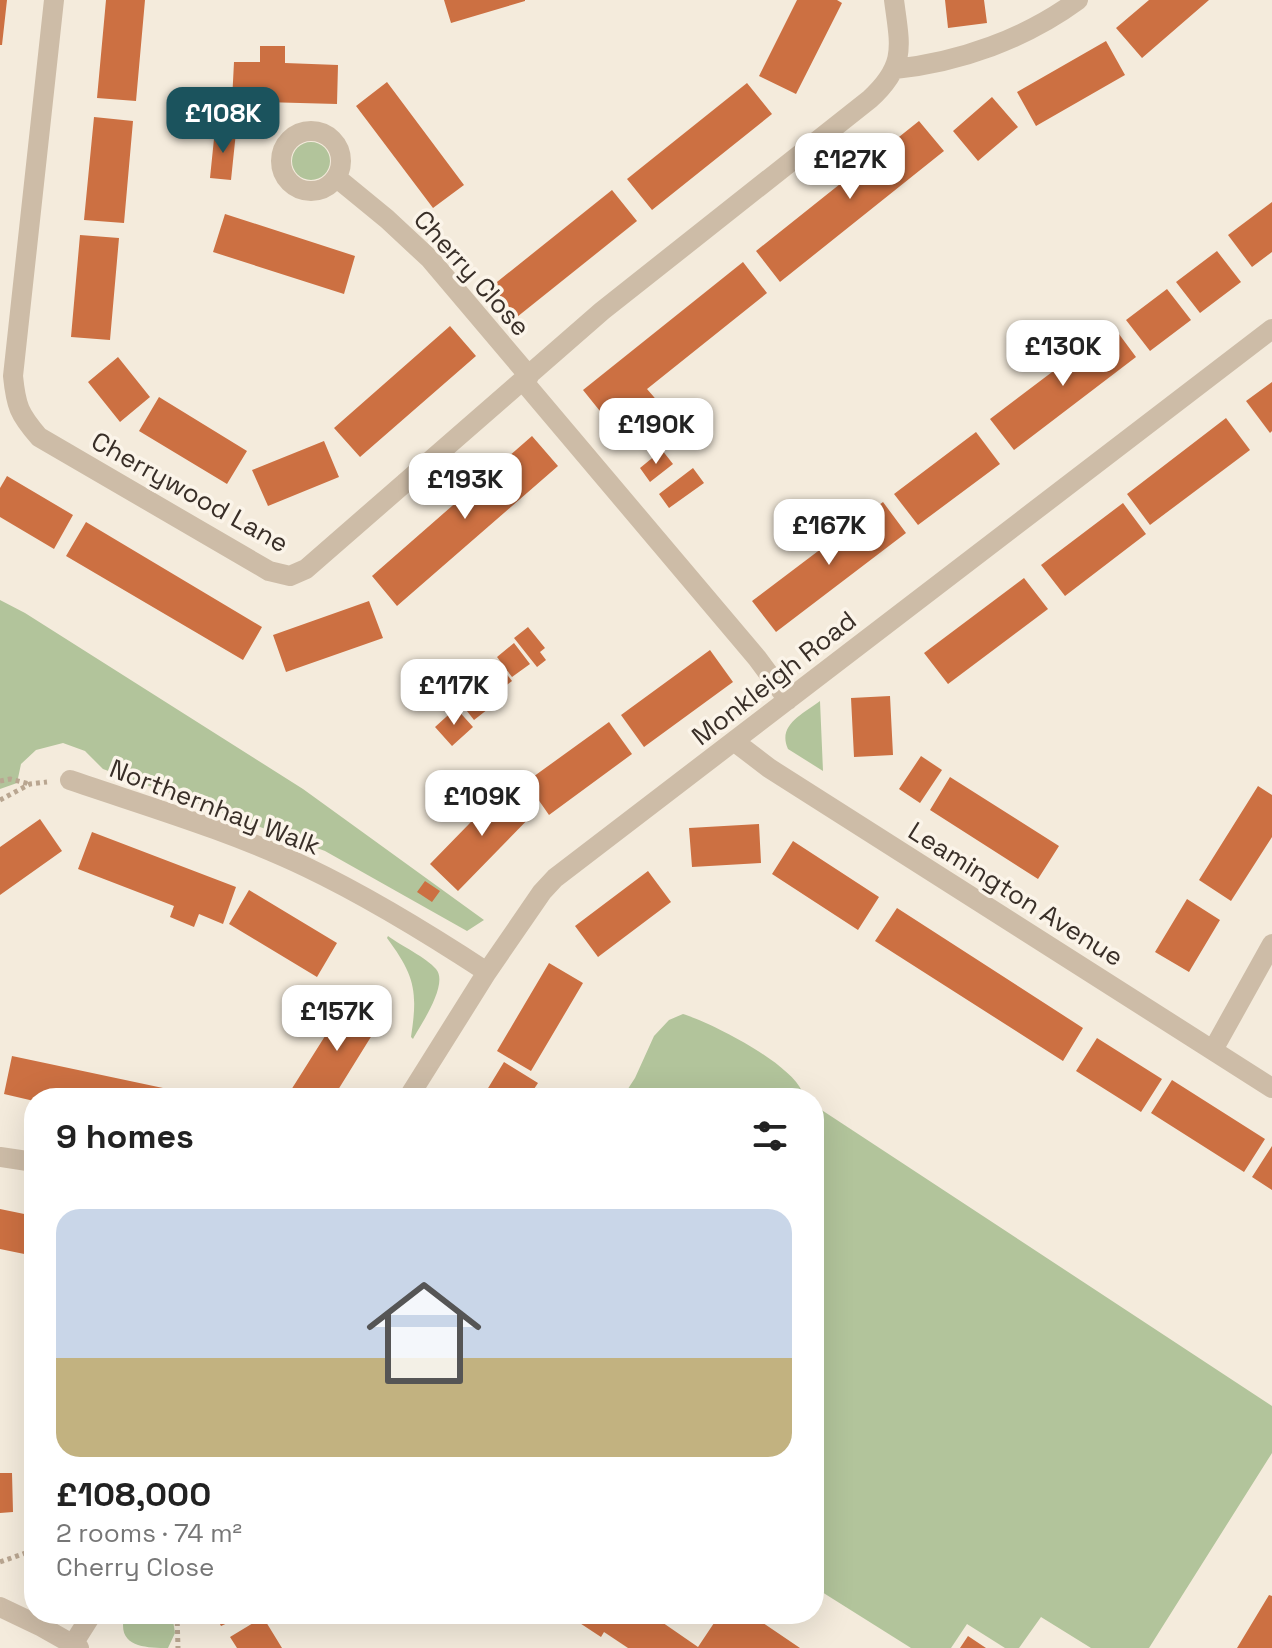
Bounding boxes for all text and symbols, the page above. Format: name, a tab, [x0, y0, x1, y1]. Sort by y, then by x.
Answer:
pin: £108K	[167, 87, 279, 155]
text: £108K	[184, 96, 262, 130]
pin: £127K	[794, 133, 906, 201]
text: £127K	[813, 142, 887, 176]
street label: Cherry Close	[406, 203, 538, 343]
pin: £130K	[1007, 320, 1119, 388]
text: £130K	[1024, 329, 1102, 363]
pin: £190K	[600, 398, 712, 466]
text: £190K	[617, 407, 695, 441]
street label: Cherrywood Lane	[85, 424, 295, 560]
pin: £193K	[409, 453, 521, 521]
text: £193K	[427, 462, 503, 496]
pin: £167K	[773, 499, 885, 567]
text: £167K	[792, 508, 866, 542]
street label: Monkleigh Road	[685, 603, 863, 753]
pin: £117K	[398, 659, 510, 727]
text: £117K	[419, 668, 489, 702]
street label: Northernhay Walk	[105, 751, 325, 863]
pin: £109K	[426, 770, 538, 838]
text: £109K	[443, 779, 521, 813]
street label: Leamington Avenue	[902, 814, 1130, 974]
pin: £157K	[281, 985, 393, 1053]
text: £157K	[300, 994, 374, 1028]
icon: filters	[748, 1114, 792, 1158]
text: 9 homes	[56, 1115, 194, 1158]
icon: home	[352, 1261, 496, 1405]
text: £108,000	[56, 1473, 211, 1516]
text: 2 rooms · 74 m²	[56, 1516, 242, 1550]
text: Cherry Close	[56, 1550, 214, 1584]

